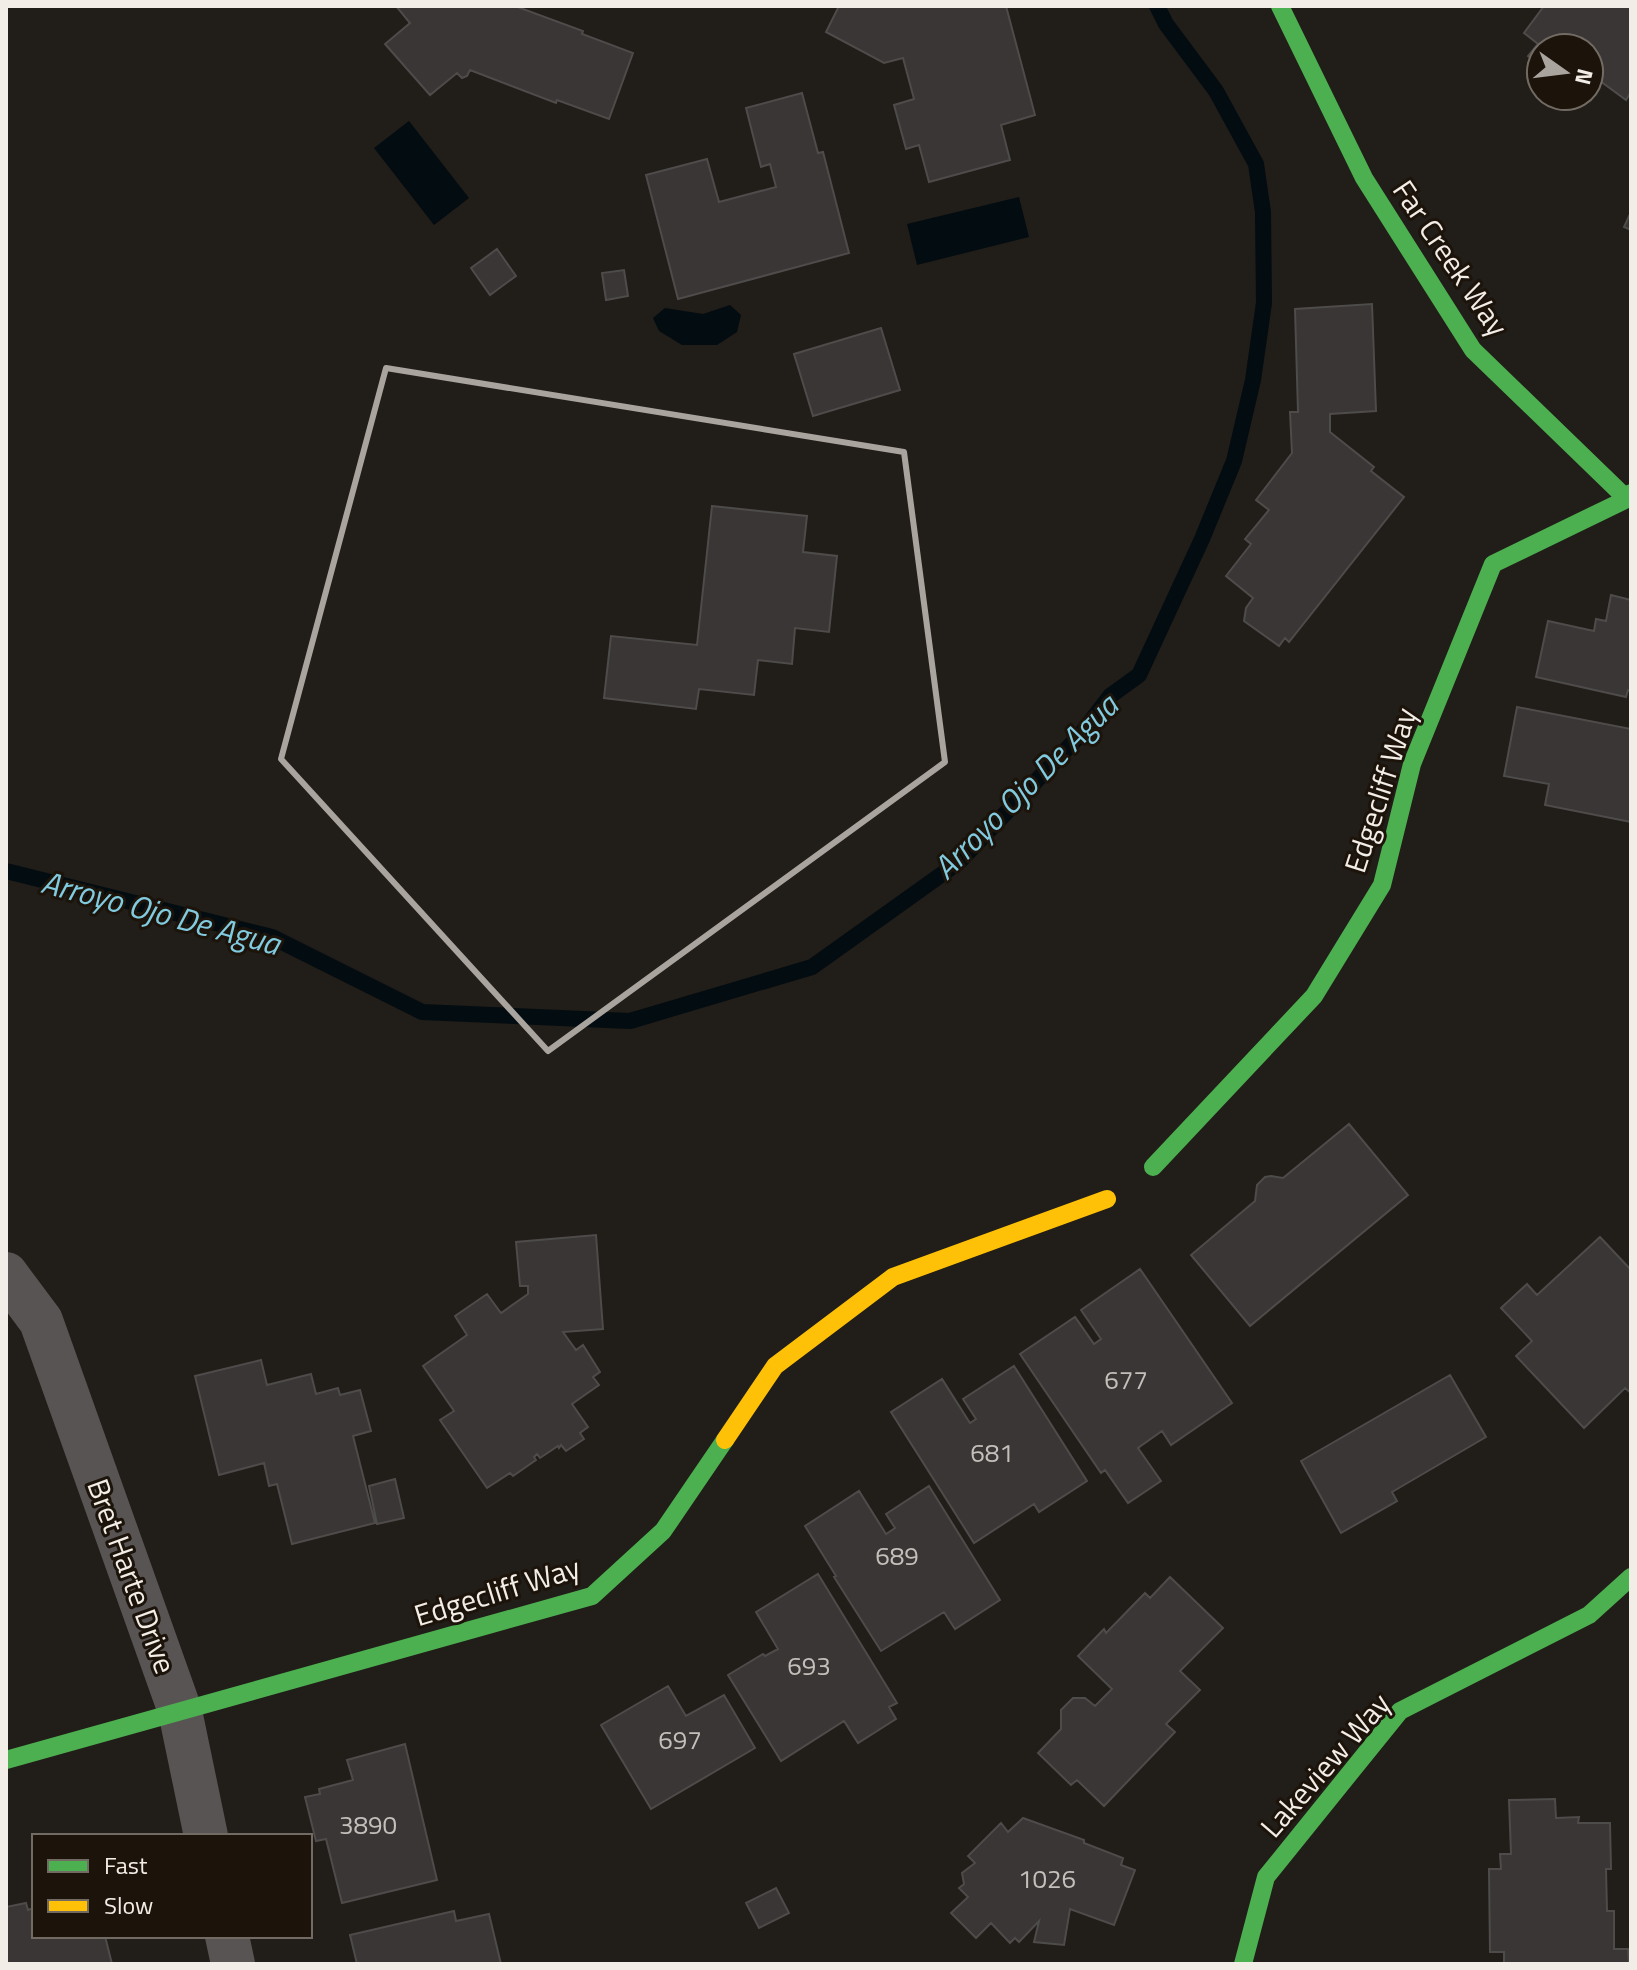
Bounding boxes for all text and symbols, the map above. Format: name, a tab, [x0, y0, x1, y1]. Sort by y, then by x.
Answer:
north arrow	[1525, 32, 1605, 112]
text: N	[1566, 65, 1603, 88]
street label: Far Creek Way	[1382, 171, 1520, 345]
water label: Arroyo Ojo De Agua	[921, 681, 1130, 890]
street label: Edgecliff Way	[1332, 701, 1428, 879]
water label: Arroyo Ojo De Agua	[36, 857, 287, 967]
house number: 677	[1104, 1360, 1148, 1399]
house number: 681	[970, 1433, 1014, 1472]
street label: Bret Harte Drive	[75, 1472, 189, 1680]
house number: 689	[875, 1536, 919, 1575]
street label: Edgecliff Way	[408, 1544, 586, 1638]
house number: 693	[787, 1646, 831, 1685]
street label: Lakeview Way	[1249, 1682, 1401, 1848]
house number: 697	[658, 1720, 702, 1759]
house number: 3890	[339, 1805, 397, 1844]
legend	[32, 1834, 312, 1938]
text: Fast	[104, 1847, 148, 1883]
house number: 1026	[1018, 1859, 1076, 1898]
text: Slow	[104, 1887, 153, 1923]

